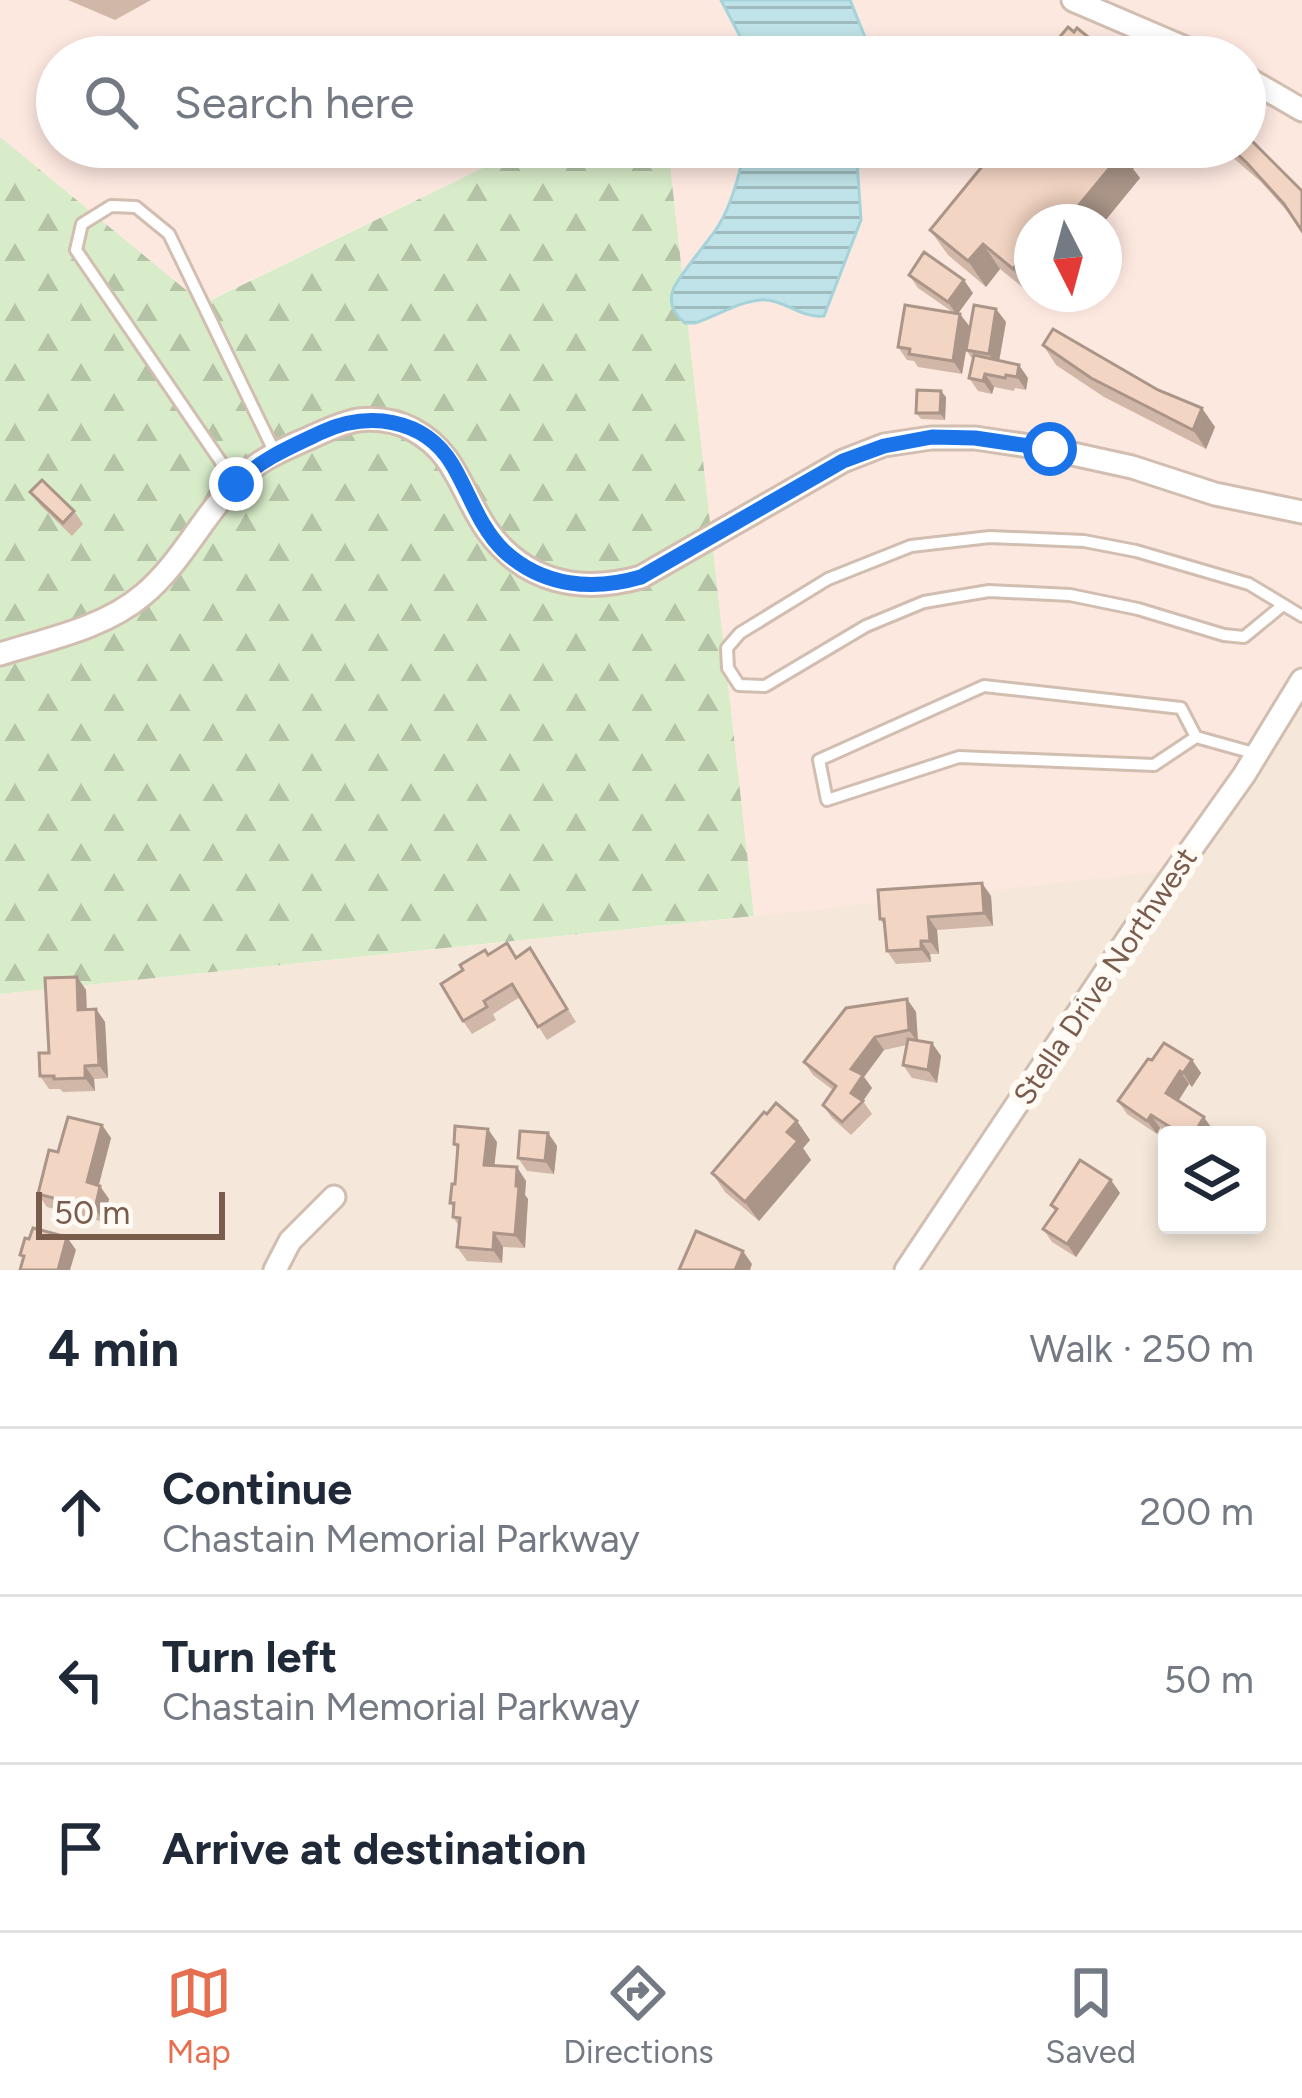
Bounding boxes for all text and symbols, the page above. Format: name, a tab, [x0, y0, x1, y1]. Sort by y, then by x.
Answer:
search box	[36, 36, 1266, 168]
icon: search	[78, 69, 144, 135]
text: Search here	[174, 75, 414, 129]
north arrow	[1014, 204, 1122, 312]
route start	[1023, 422, 1077, 476]
route end	[209, 457, 263, 511]
street label: Stella Drive Northwest	[1005, 840, 1205, 1112]
map controls	[1158, 1126, 1266, 1234]
button: layers	[1158, 1126, 1266, 1234]
scale bar	[36, 1186, 225, 1239]
text: 50 m	[54, 1193, 130, 1232]
text: 4 min	[48, 1318, 179, 1379]
text: Walk · 250 m	[1030, 1325, 1254, 1372]
text: Continue	[162, 1461, 352, 1515]
icon: ahead	[48, 1479, 114, 1545]
text: 200 m	[1139, 1488, 1254, 1535]
text: Chastain Memorial Parkway	[162, 1515, 640, 1562]
text: Turn left	[162, 1629, 337, 1683]
icon: left	[48, 1647, 114, 1713]
text: 50 m	[1164, 1656, 1254, 1703]
text: Chastain Memorial Parkway	[162, 1683, 640, 1730]
icon: arrive	[48, 1815, 114, 1881]
text: Arrive at destination	[162, 1821, 586, 1875]
tab: Map	[166, 1960, 232, 2071]
tab: Directions	[563, 1960, 714, 2071]
tab: Saved	[1045, 1960, 1136, 2071]

